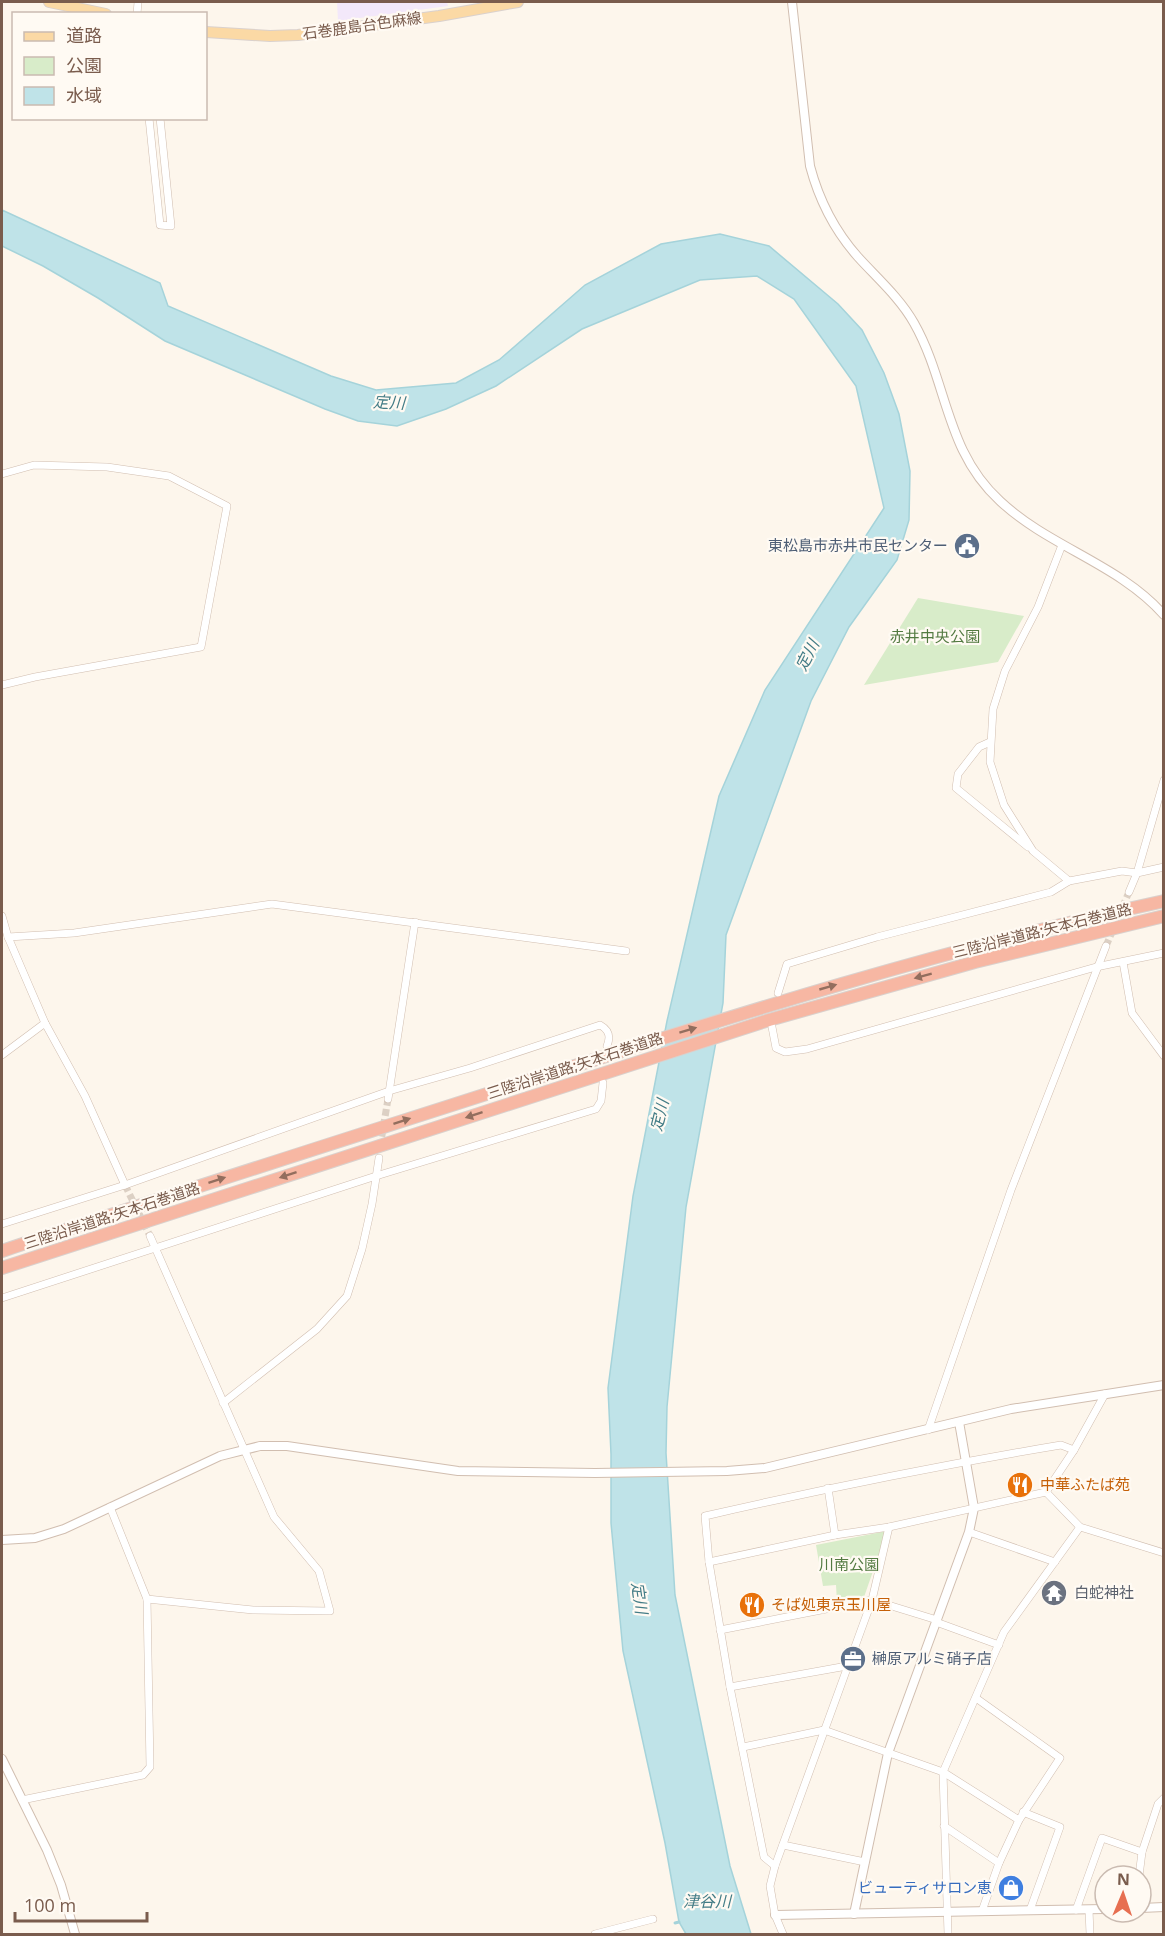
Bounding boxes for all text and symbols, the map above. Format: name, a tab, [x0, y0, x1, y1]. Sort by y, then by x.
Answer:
street label: 石巻鹿島台色麻線	[301, 7, 423, 43]
legend	[12, 12, 207, 120]
text: 道路	[66, 23, 102, 47]
text: 公園	[66, 53, 102, 77]
text: 水域	[66, 83, 102, 107]
water label: 定川	[372, 390, 408, 414]
public building icon: 東松島市赤井市民センター	[952, 531, 982, 561]
place label: 東松島市赤井市民センター	[768, 535, 948, 555]
park label: 赤井中央公園	[890, 626, 980, 646]
water label: 定川	[790, 634, 825, 674]
street label: 三陸沿岸道路;矢本石巻道路	[950, 898, 1133, 962]
one-way arrow	[914, 972, 933, 982]
one-way arrow	[819, 982, 837, 991]
one-way arrow	[679, 1025, 697, 1034]
street label: 三陸沿岸道路;矢本石巻道路	[484, 1027, 665, 1103]
water label: 定川	[644, 1095, 674, 1133]
one-way arrow	[465, 1111, 483, 1120]
one-way arrow	[393, 1116, 411, 1125]
one-way arrow	[279, 1171, 297, 1180]
one-way arrow	[208, 1175, 226, 1184]
street label: 三陸沿岸道路;矢本石巻道路	[21, 1177, 202, 1253]
restaurant icon: 中華ふたば苑	[1005, 1470, 1035, 1500]
place label: 中華ふたば苑	[1040, 1474, 1130, 1494]
park label: 川南公園	[819, 1554, 879, 1574]
temple icon: 白蛇神社	[1039, 1578, 1069, 1608]
water label: 定川	[627, 1581, 653, 1617]
place label: 白蛇神社	[1074, 1582, 1134, 1602]
restaurant icon: そば処東京玉川屋	[737, 1590, 767, 1620]
place label: そば処東京玉川屋	[771, 1594, 891, 1614]
office icon: 榊原アルミ硝子店	[838, 1644, 868, 1674]
place label: 榊原アルミ硝子店	[872, 1648, 992, 1668]
north arrow	[1093, 1864, 1153, 1924]
text: N	[1117, 1868, 1130, 1890]
shop icon: ビューティサロン恵	[996, 1873, 1026, 1903]
place label: ビューティサロン恵	[858, 1877, 992, 1897]
scale bar	[15, 1885, 147, 1923]
water label: 津谷川	[683, 1890, 733, 1912]
text: 100 m	[24, 1893, 76, 1917]

